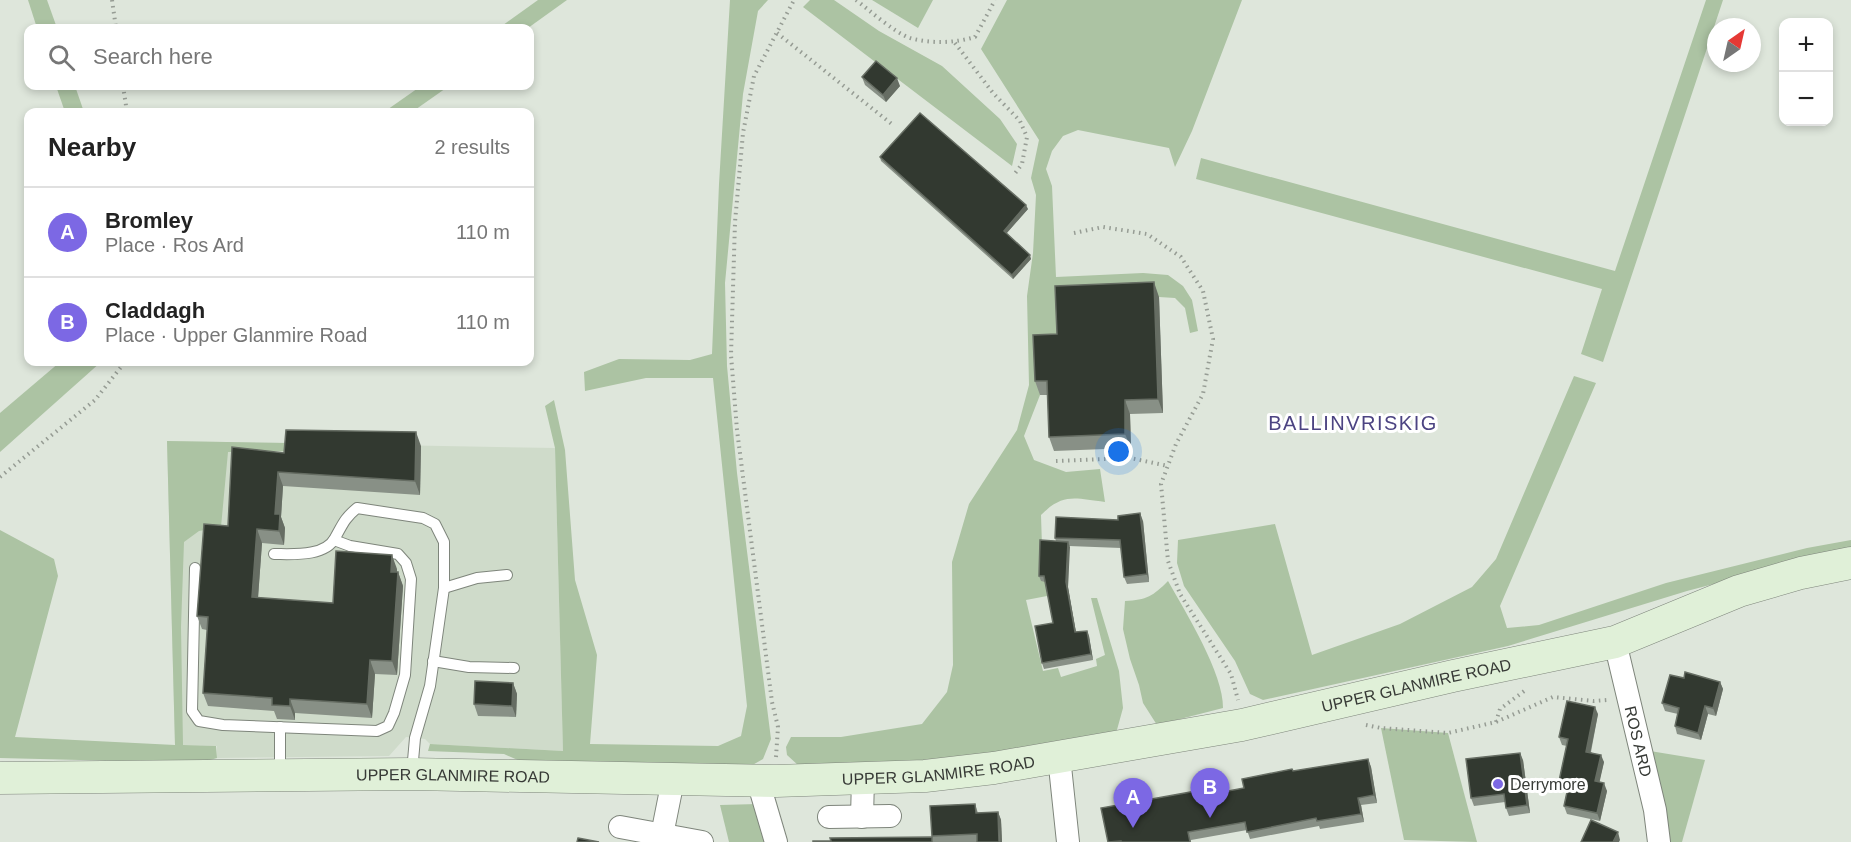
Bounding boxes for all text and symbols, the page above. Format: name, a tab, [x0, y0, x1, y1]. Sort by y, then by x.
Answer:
north arrow	[1707, 18, 1761, 72]
map controls	[1779, 18, 1833, 126]
button: +	[1779, 18, 1833, 72]
search box	[24, 24, 534, 90]
icon: search	[45, 41, 78, 74]
text: Search here	[93, 44, 213, 69]
button: −	[1779, 72, 1833, 126]
text: Nearby	[48, 132, 136, 162]
text: 2 results	[434, 136, 510, 158]
text: Bromley	[105, 208, 193, 233]
text: A	[60, 221, 75, 243]
text: 110 m	[456, 221, 510, 243]
text: Place · Ros Ard	[105, 234, 244, 256]
text: Claddagh	[105, 298, 205, 323]
text: B	[60, 311, 75, 333]
text: 110 m	[456, 311, 510, 333]
text: Place · Upper Glanmire Road	[105, 324, 367, 346]
district label: BALLINVRISKIG	[1268, 412, 1438, 434]
your location	[1104, 437, 1133, 466]
street label: UPPER GLANMIRE ROAD	[1320, 656, 1513, 715]
street label: ROS ARD	[1622, 704, 1655, 778]
street label: UPPER GLANMIRE ROAD	[842, 753, 1036, 788]
street label: UPPER GLANMIRE ROAD	[356, 766, 550, 786]
pin: B	[1190, 768, 1230, 818]
place label: Derrymore	[1510, 776, 1586, 793]
marker: Derrymore	[1491, 777, 1505, 791]
pin: A	[1114, 778, 1152, 828]

